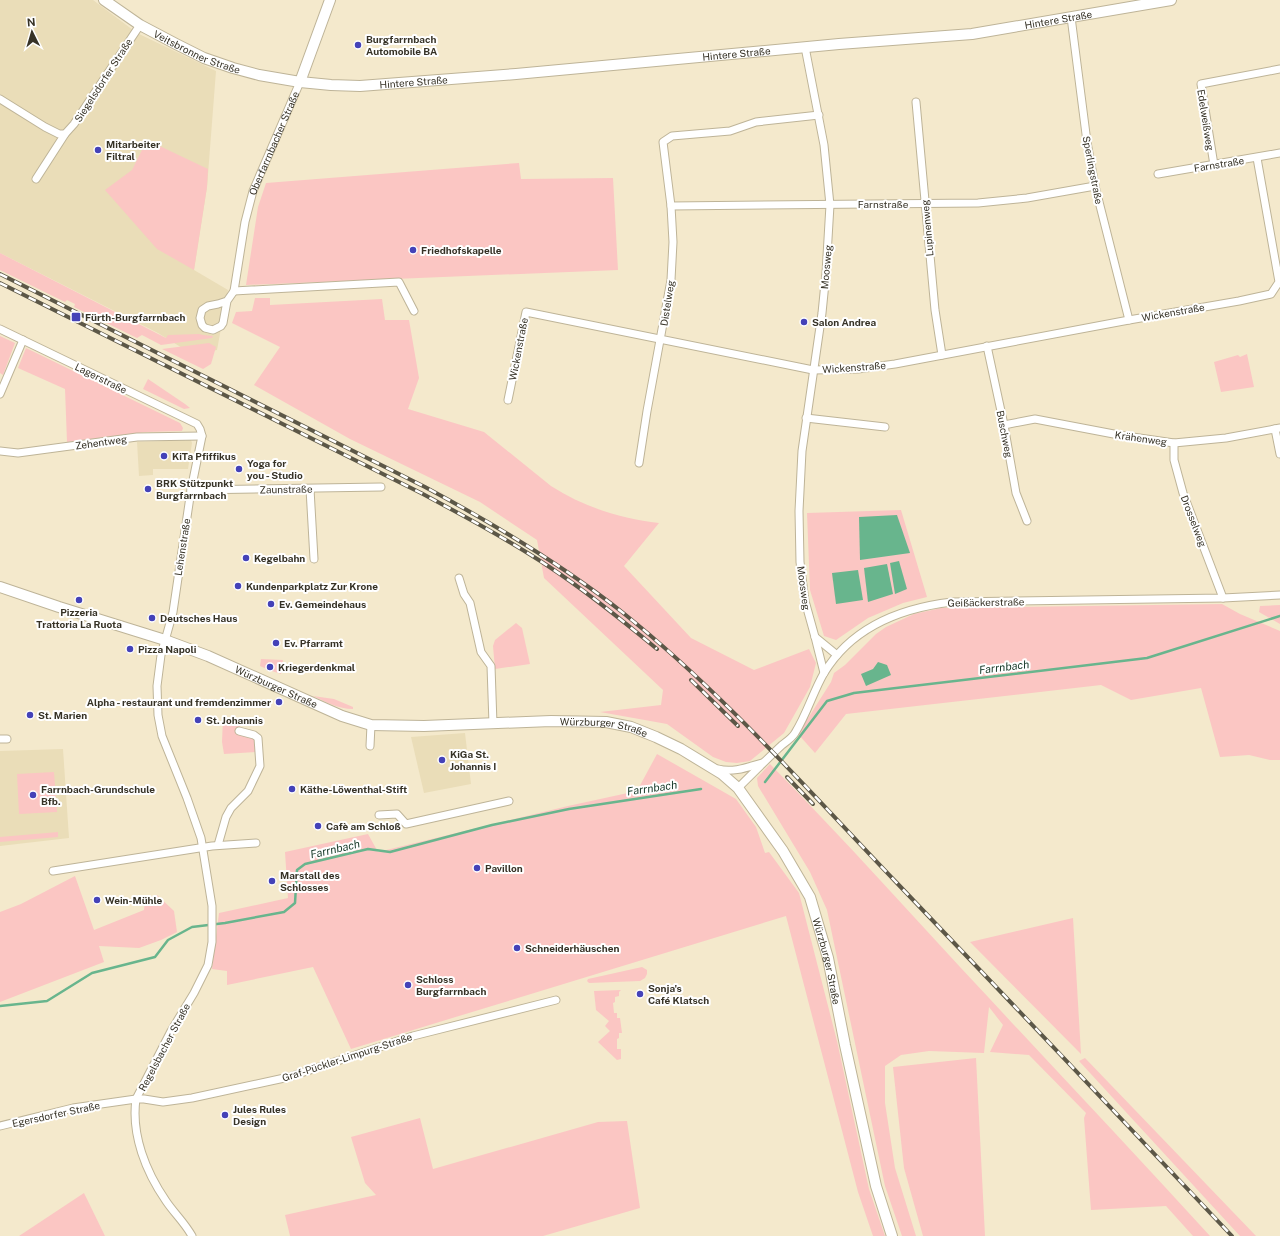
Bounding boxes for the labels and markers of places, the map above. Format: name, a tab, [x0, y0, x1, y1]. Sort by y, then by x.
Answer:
place label: Burgfarrnbach Automobile BA	[366, 33, 437, 57]
marker: Burgfarrnbach Automobile BA	[353, 40, 363, 50]
place label: Mitarbeiter Filtral	[106, 138, 160, 162]
marker: Mitarbeiter Filtral	[93, 145, 103, 155]
place label: Friedhofskapelle	[421, 244, 502, 256]
marker: Friedhofskapelle	[408, 245, 418, 255]
marker: Fürth-Burgfarrnbach	[70, 311, 82, 323]
place label: Fürth-Burgfarrnbach	[85, 311, 186, 323]
place label: Salon Andrea	[812, 316, 877, 328]
marker: Salon Andrea	[799, 317, 809, 327]
place label: KiTa Pfiffikus	[172, 450, 236, 462]
marker: KiTa Pfiffikus	[159, 451, 169, 461]
place label: Yoga for you - Studio	[247, 457, 303, 481]
marker: Yoga for you - Studio	[234, 464, 244, 474]
place label: BRK Stützpunkt Burgfarrnbach	[156, 477, 233, 501]
marker: BRK Stützpunkt Burgfarrnbach	[143, 484, 153, 494]
place label: Kegelbahn	[254, 552, 305, 564]
marker: Kegelbahn	[241, 553, 251, 563]
place label: Kundenparkplatz Zur Krone	[246, 580, 378, 592]
marker: Kundenparkplatz Zur Krone	[233, 581, 243, 591]
marker: Pizzeria Trattoria La Ruota	[74, 595, 84, 605]
place label: Ev. Gemeindehaus	[279, 598, 366, 610]
marker: Ev. Gemeindehaus	[266, 599, 276, 609]
place label: Pizzeria Trattoria La Ruota	[36, 606, 122, 630]
place label: Deutsches Haus	[160, 612, 237, 624]
marker: Deutsches Haus	[147, 613, 157, 623]
place label: Ev. Pfarramt	[284, 637, 343, 649]
marker: Ev. Pfarramt	[271, 638, 281, 648]
place label: Pizza Napoli	[138, 643, 197, 655]
marker: Pizza Napoli	[125, 644, 135, 654]
place label: Kriegerdenkmal	[278, 661, 355, 673]
marker: Kriegerdenkmal	[265, 662, 275, 672]
place label: Alpha - restaurant und fremdenzimmer	[87, 696, 271, 708]
marker: Alpha - restaurant und fremdenzimmer	[274, 697, 284, 707]
place label: St. Marien	[38, 709, 87, 721]
marker: St. Marien	[25, 710, 35, 720]
place label: St. Johannis	[206, 714, 263, 726]
marker: St. Johannis	[193, 715, 203, 725]
place label: KiGa St. Johannis I	[450, 748, 496, 772]
marker: KiGa St. Johannis I	[437, 755, 447, 765]
place label: Farrnbach-Grundschule Bfb.	[41, 783, 155, 807]
place label: Käthe-Löwenthal-Stift	[300, 783, 407, 795]
marker: Käthe-Löwenthal-Stift	[287, 784, 297, 794]
marker: Farrnbach-Grundschule Bfb.	[28, 790, 38, 800]
place label: Cafè am Schloß	[326, 820, 401, 832]
marker: Cafè am Schloß	[313, 821, 323, 831]
place label: Pavillon	[485, 862, 523, 874]
marker: Pavillon	[472, 863, 482, 873]
place label: Marstall des Schlosses	[280, 869, 340, 893]
marker: Marstall des Schlosses	[267, 876, 277, 886]
place label: Wein-Mühle	[105, 894, 163, 906]
marker: Wein-Mühle	[92, 895, 102, 905]
place label: Schneiderhäuschen	[525, 942, 619, 954]
marker: Schneiderhäuschen	[512, 943, 522, 953]
place label: Schloss Burgfarrnbach	[416, 973, 486, 997]
marker: Schloss Burgfarrnbach	[403, 980, 413, 990]
place label: Sonja's Café Klatsch	[648, 982, 709, 1006]
marker: Sonja's Café Klatsch	[635, 989, 645, 999]
place label: Jules Rules Design	[233, 1103, 286, 1127]
marker: Jules Rules Design	[220, 1110, 230, 1120]

